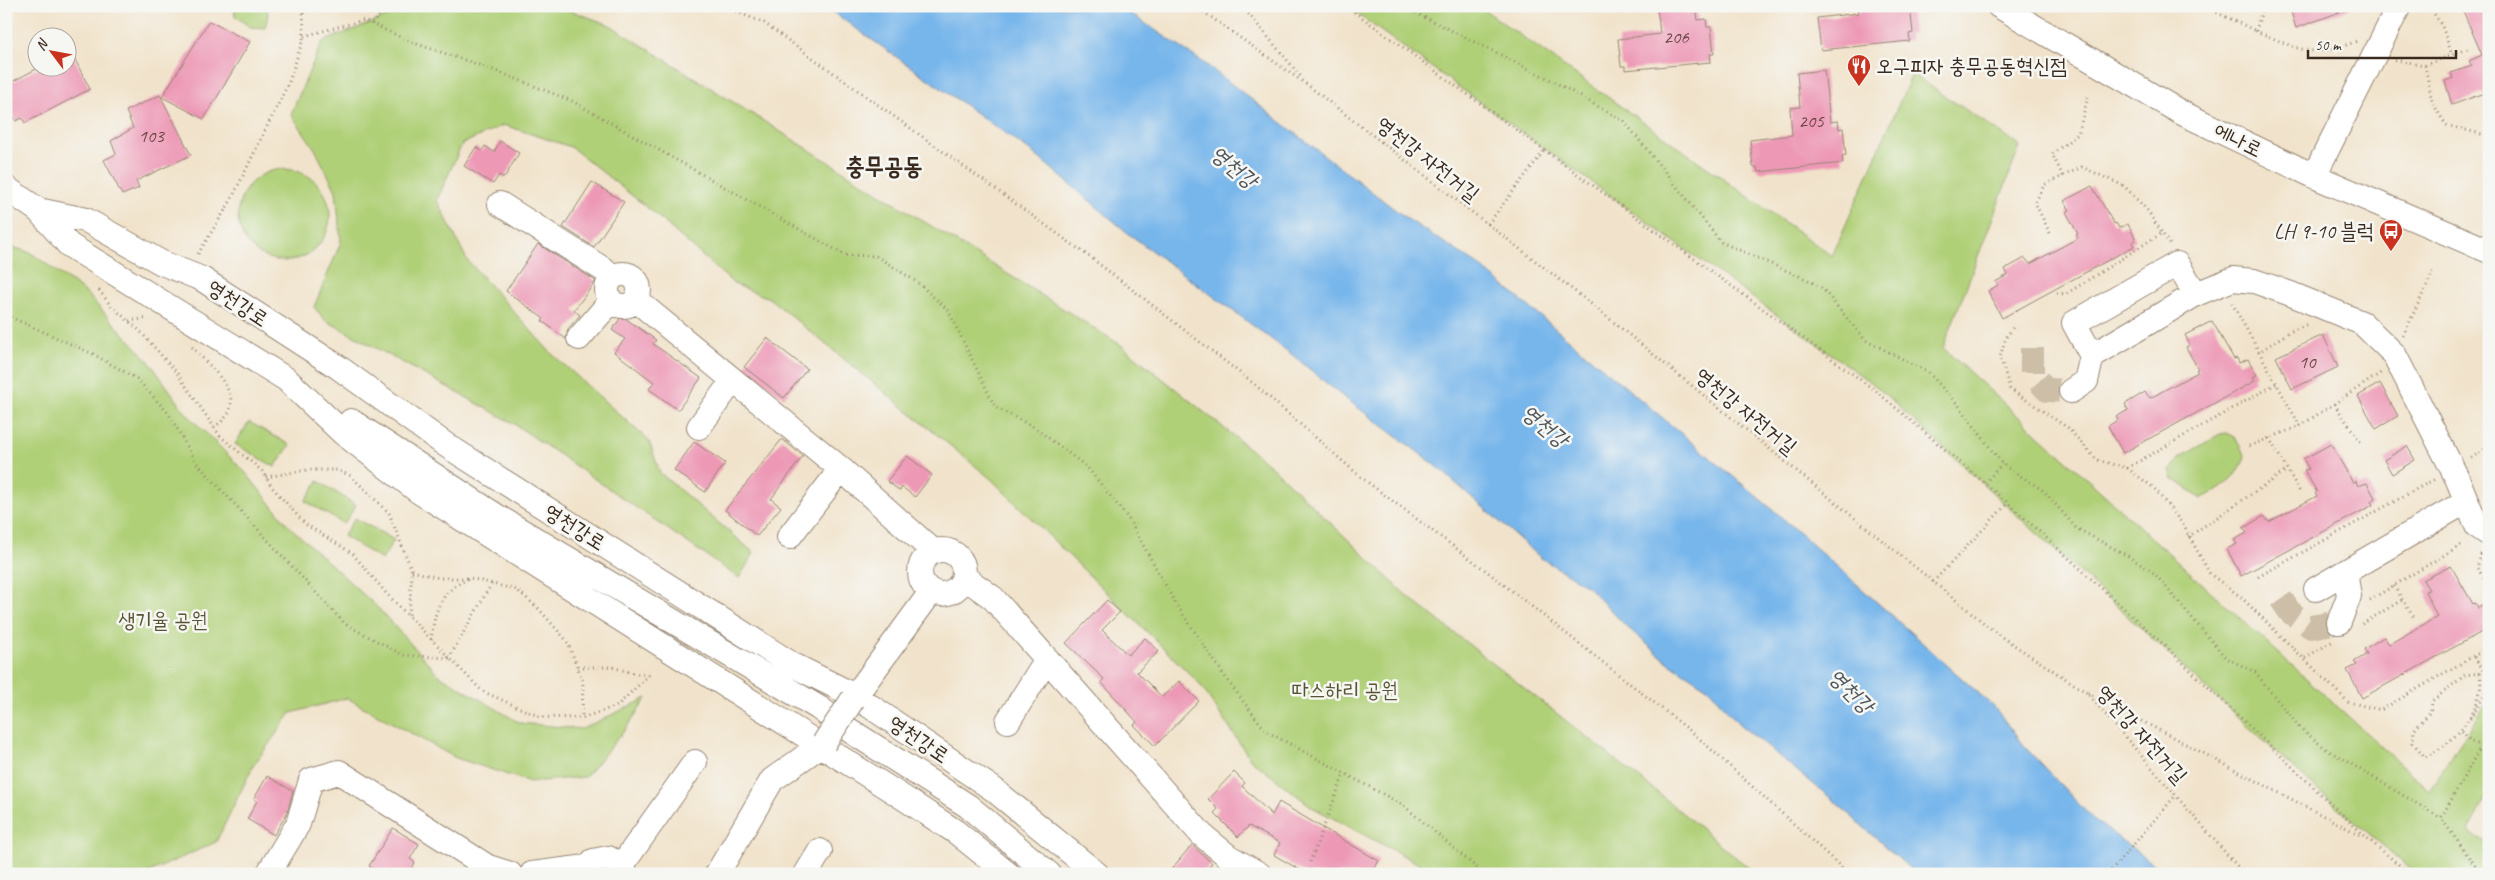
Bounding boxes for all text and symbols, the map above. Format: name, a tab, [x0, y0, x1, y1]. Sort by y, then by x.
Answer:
house number: 206	[1663, 25, 1690, 49]
north arrow	[28, 28, 78, 78]
scale bar	[2308, 28, 2455, 60]
text: N	[32, 35, 52, 54]
text: 50 m	[2315, 36, 2342, 55]
restaurant icon: 오구피자 충무공동혁신점	[1846, 53, 1872, 87]
place label: 오구피자 충무공동혁신점	[1876, 53, 2067, 79]
house number: 205	[1798, 109, 1825, 133]
street label: 영천강 자전거길	[1371, 111, 1485, 207]
street label: 에나로	[2210, 117, 2266, 163]
house number: 103	[138, 124, 165, 148]
water label: 영천강	[1205, 139, 1265, 196]
district label: 충무공동	[845, 151, 923, 181]
place label: LH 9-10 블럭	[2274, 218, 2374, 244]
bus stop icon: LH 9-10 블럭	[2378, 218, 2404, 252]
street label: 영천강로	[203, 274, 273, 332]
house number: 10	[2298, 350, 2317, 374]
street label: 영천강 자전거길	[1690, 362, 1802, 460]
water label: 영천강	[1516, 398, 1576, 455]
street label: 영천강로	[539, 498, 611, 556]
park label: 생기율 공원	[118, 607, 208, 633]
water label: 영천강	[1822, 662, 1881, 721]
park label: 따스하리 공원	[1292, 677, 1398, 703]
street label: 영천강 자전거길	[2091, 679, 2193, 789]
street label: 영천강로	[884, 709, 954, 769]

